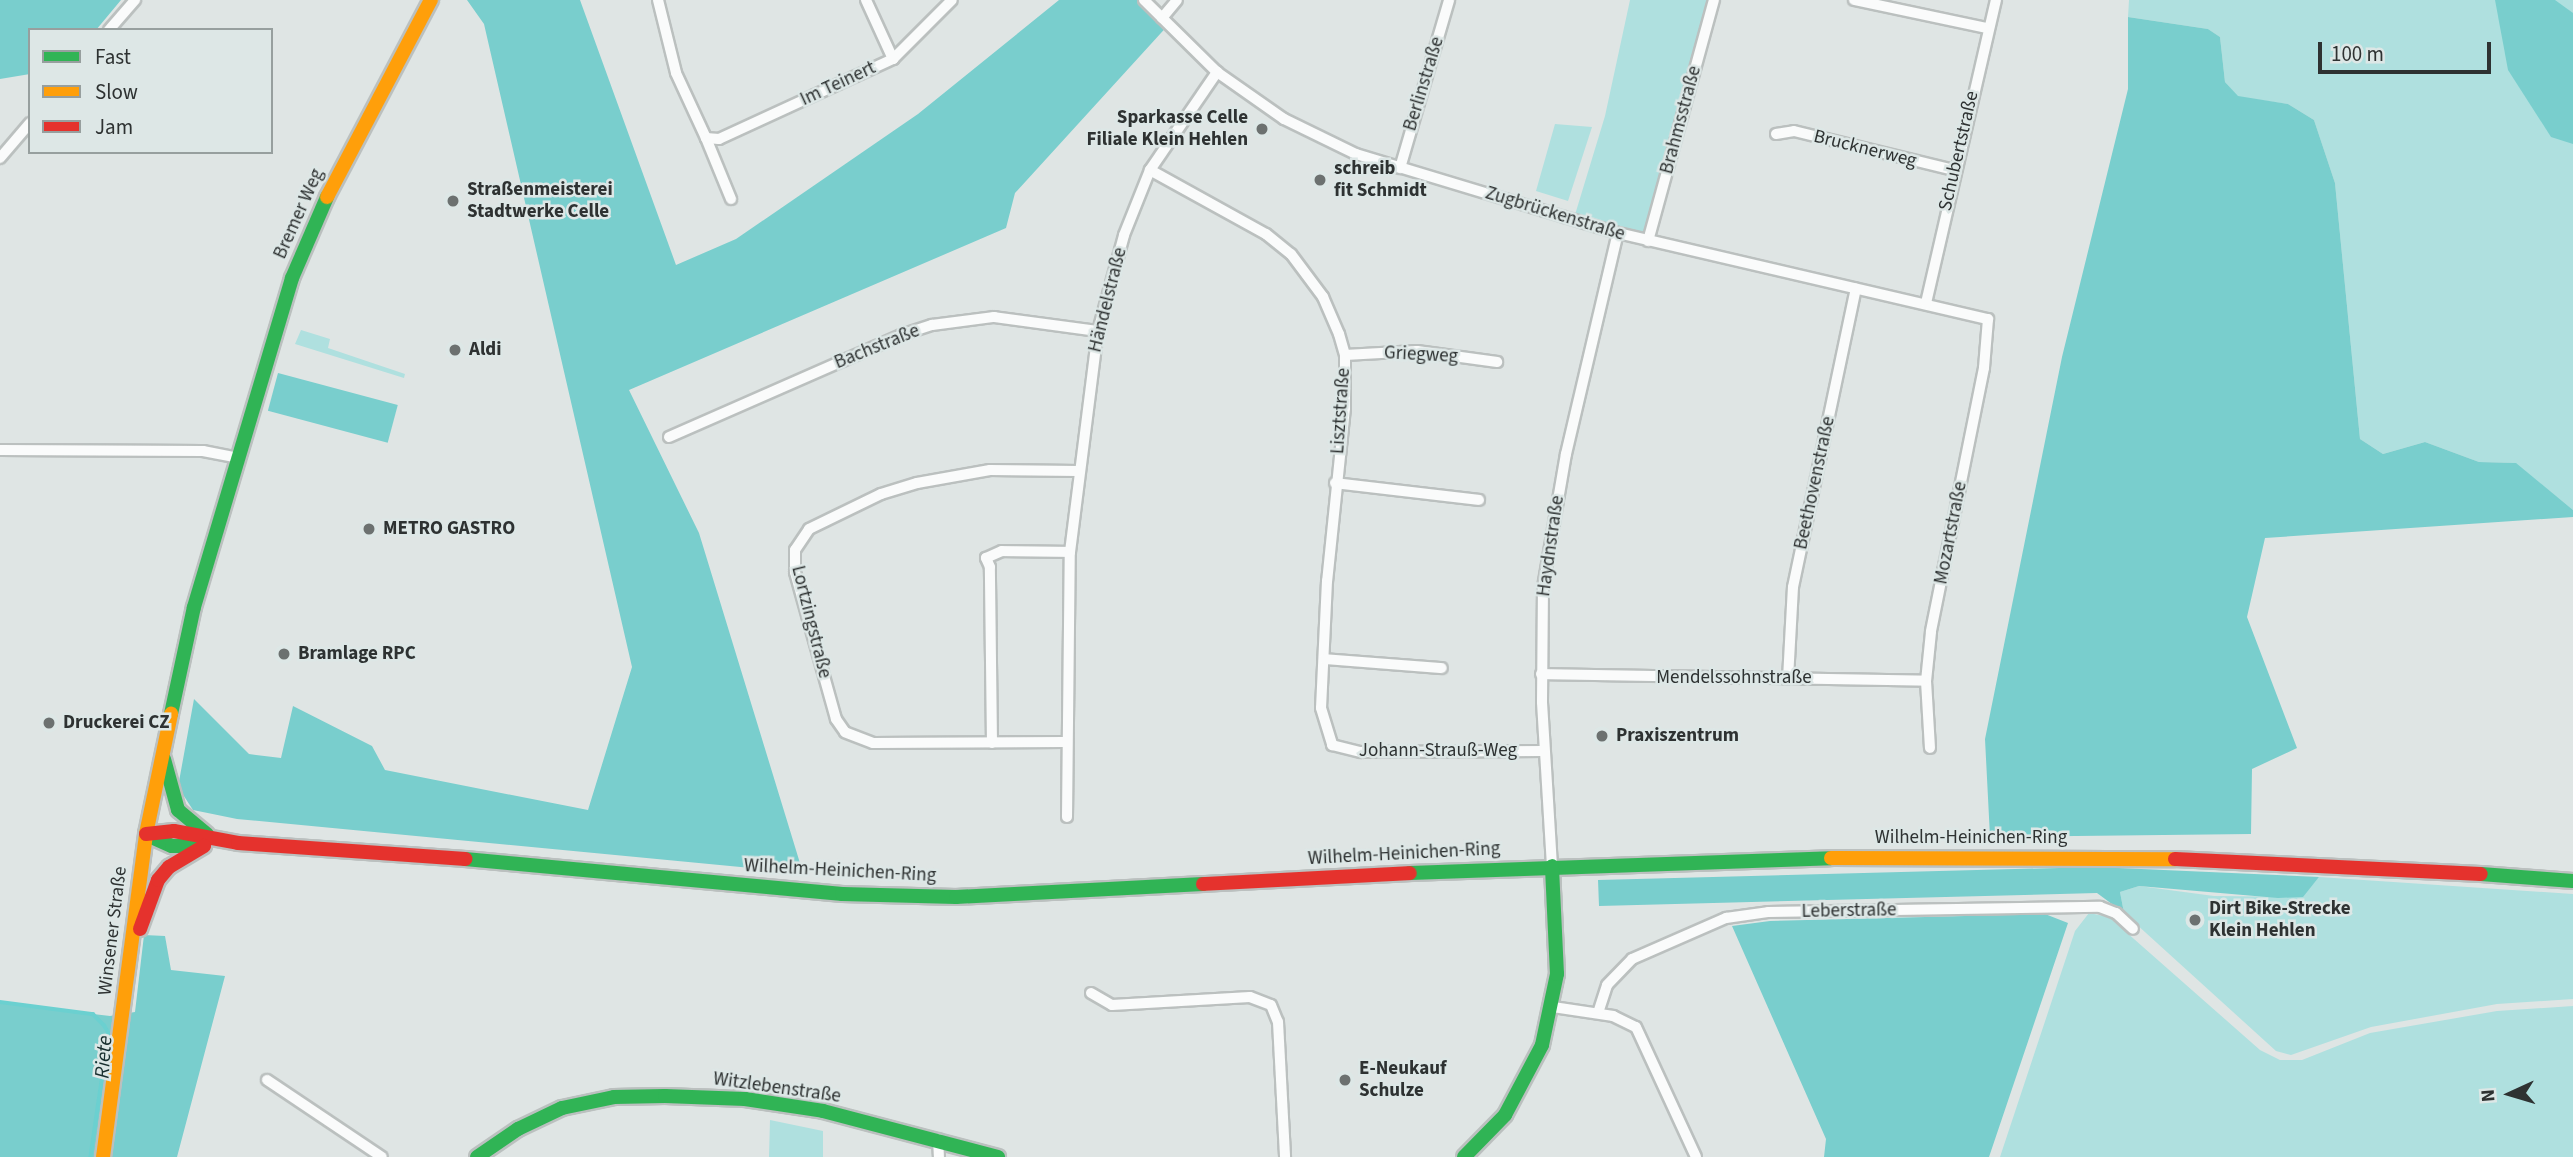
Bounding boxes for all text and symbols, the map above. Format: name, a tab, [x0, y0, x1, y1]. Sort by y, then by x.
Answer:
legend	[28, 28, 273, 154]
scale bar	[2321, 28, 2494, 72]
street label: Berlinstraße	[1399, 34, 1449, 134]
text: 100 m	[2331, 39, 2384, 69]
text: Fast	[95, 42, 131, 72]
street label: Im Teinert	[797, 57, 879, 111]
street label: Brahmsstraße	[1656, 63, 1706, 177]
text: Slow	[95, 77, 138, 107]
street label: Schubertstraße	[1934, 89, 1984, 213]
place label: Sparkasse Celle Filiale Klein Hehlen	[1087, 107, 1248, 151]
text: Jam	[95, 112, 133, 142]
marker: Sparkasse Celle Filiale Klein Hehlen	[1254, 121, 1270, 137]
street label: Brucknerweg	[1811, 125, 1919, 173]
place label: schreib fit Schmidt	[1334, 158, 1427, 202]
street label: Bremer Weg	[269, 165, 329, 263]
marker: schreib fit Schmidt	[1312, 172, 1328, 188]
place label: Straßenmeisterei Stadtwerke Celle	[467, 179, 613, 223]
street label: Zugbrückenstraße	[1482, 182, 1628, 246]
marker: Straßenmeisterei Stadtwerke Celle	[445, 193, 461, 209]
street label: Händelstraße	[1084, 245, 1132, 355]
street label: Bachstraße	[831, 320, 923, 374]
place label: Aldi	[469, 339, 501, 361]
marker: Aldi	[447, 342, 463, 358]
street label: Griegweg	[1383, 342, 1459, 368]
street label: Lisztstraße	[1327, 367, 1355, 455]
street label: Beethovenstraße	[1790, 414, 1840, 552]
street label: Mozartstraße	[1930, 480, 1972, 586]
street label: Haydnstraße	[1533, 494, 1569, 598]
place label: METRO GASTRO	[383, 518, 515, 540]
marker: METRO GASTRO	[361, 521, 377, 537]
street label: Lortzingstraße	[786, 563, 836, 681]
place label: Bramlage RPC	[298, 643, 416, 665]
marker: Bramlage RPC	[276, 646, 292, 662]
street label: Mendelssohnstraße	[1656, 667, 1812, 689]
place label: Druckerei CZ	[63, 712, 169, 734]
marker: Druckerei CZ	[41, 715, 57, 731]
place label: Praxiszentrum	[1616, 725, 1739, 747]
marker: Praxiszentrum	[1594, 728, 1610, 744]
street label: Johann-Strauß-Weg	[1359, 740, 1517, 762]
street label: Wilhelm-Heinichen-Ring	[1875, 827, 2067, 849]
street label: Wilhelm-Heinichen-Ring	[1307, 838, 1501, 870]
street label: Wilhelm-Heinichen-Ring	[743, 855, 937, 887]
street label: Winsener Straße	[94, 865, 132, 997]
place label: Dirt Bike-Strecke Klein Hehlen	[2209, 898, 2351, 942]
street label: Leberstraße	[1801, 899, 1897, 923]
marker: Dirt Bike-Strecke Klein Hehlen	[2187, 912, 2203, 928]
water label: Riete	[89, 1035, 117, 1079]
place label: E-Neukauf Schulze	[1359, 1058, 1446, 1102]
north arrow	[2475, 1059, 2545, 1129]
street label: Witzlebenstraße	[712, 1068, 842, 1108]
marker: E-Neukauf Schulze	[1337, 1072, 1353, 1088]
text: N	[2475, 1088, 2502, 1103]

